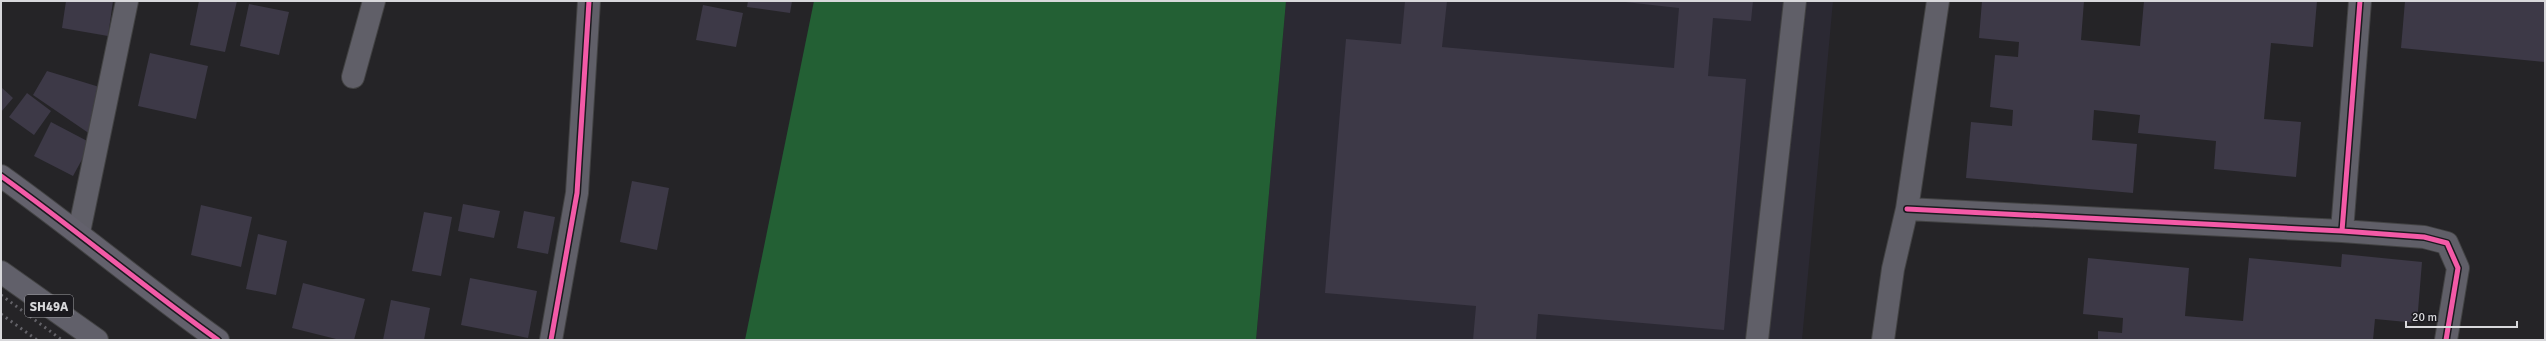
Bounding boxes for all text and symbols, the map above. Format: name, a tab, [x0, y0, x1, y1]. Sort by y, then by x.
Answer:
road number: SH49A	[25, 295, 73, 317]
scale bar	[2406, 303, 2517, 329]
text: 20 m	[2412, 310, 2437, 325]

